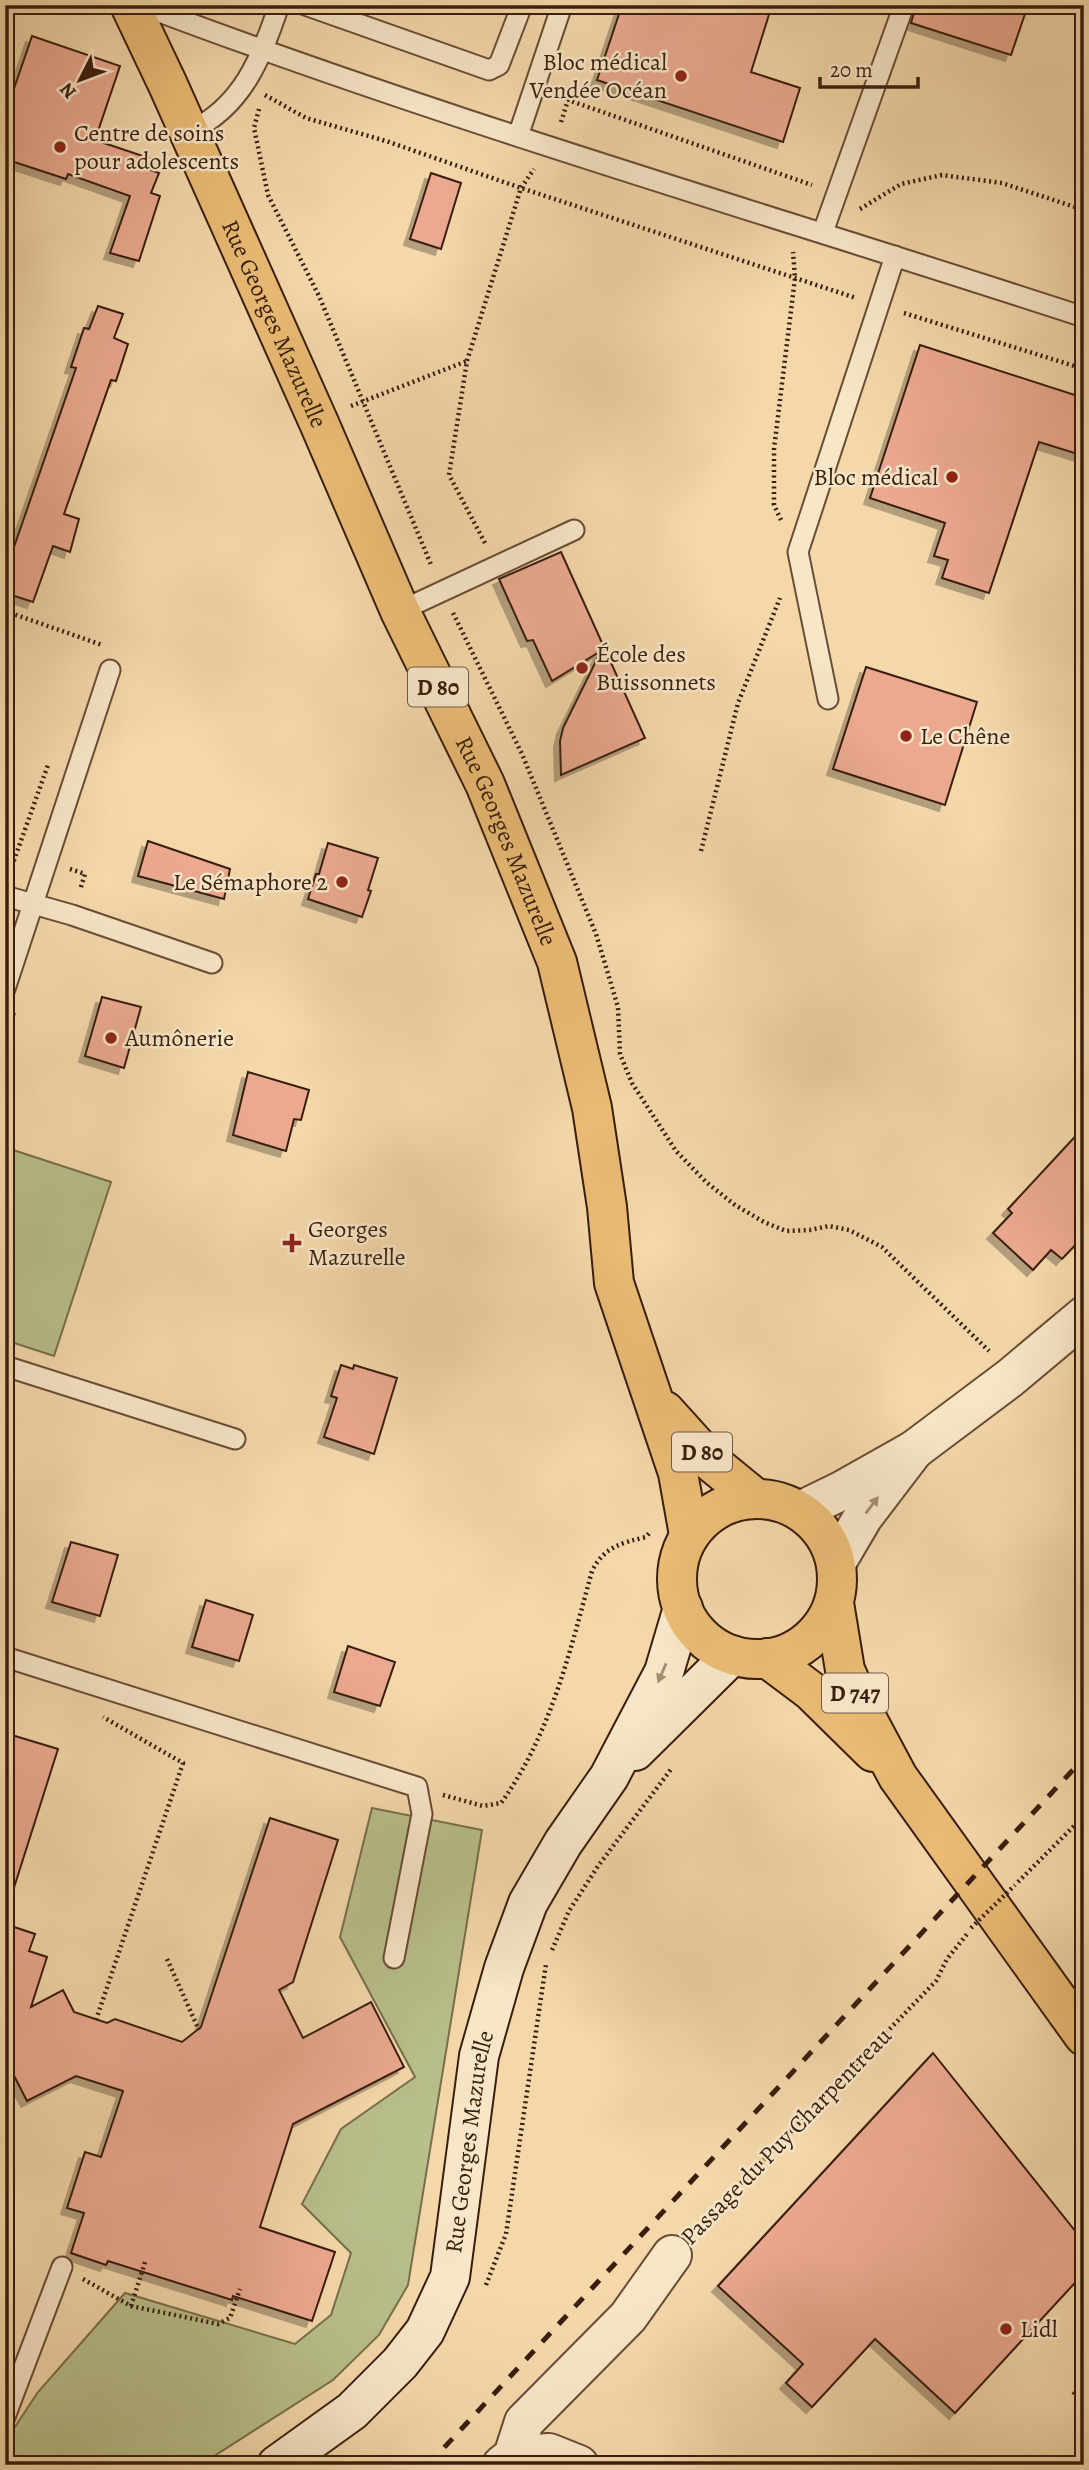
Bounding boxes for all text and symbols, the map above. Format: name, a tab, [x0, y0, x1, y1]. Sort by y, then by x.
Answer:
north arrow	[46, 46, 116, 116]
place label: Bloc médical Vendée Océan	[529, 46, 667, 106]
scale bar	[820, 46, 918, 90]
text: 20 m	[830, 56, 873, 84]
marker: Bloc médical Vendée Océan	[673, 68, 689, 84]
text: N	[54, 77, 82, 105]
place label: Centre de soins pour adolescents	[74, 117, 239, 177]
marker: Centre de soins pour adolescents	[52, 139, 68, 155]
street label: Rue Georges Mazurelle	[214, 215, 335, 433]
place label: Bloc médical	[814, 461, 938, 493]
marker: Bloc médical	[944, 469, 960, 485]
place label: École des Buissonnets	[596, 638, 716, 698]
marker: École des Buissonnets	[574, 660, 590, 676]
road number: D 80	[408, 667, 468, 706]
place label: Le Chêne	[920, 720, 1010, 752]
marker: Le Chêne	[898, 728, 914, 744]
street label: Rue Georges Mazurelle	[448, 731, 565, 950]
place label: Le Sémaphore 2	[173, 866, 328, 898]
marker: Le Sémaphore 2	[334, 874, 350, 890]
place label: Aumônerie	[124, 1022, 234, 1054]
marker: Aumônerie	[103, 1030, 119, 1046]
place label: Georges Mazurelle	[308, 1213, 405, 1273]
marker: Georges Mazurelle	[282, 1233, 302, 1253]
road number: D 80	[672, 1432, 732, 1471]
one-way arrow	[865, 1496, 879, 1514]
one-way arrow	[657, 1663, 668, 1684]
road number: D 747	[822, 1674, 888, 1712]
street label: Passage du Puy Charpentreau	[673, 2020, 899, 2252]
street label: Rue Georges Mazurelle	[437, 2027, 502, 2255]
place label: Lidl	[1020, 2313, 1058, 2345]
marker: Lidl	[998, 2321, 1014, 2337]

